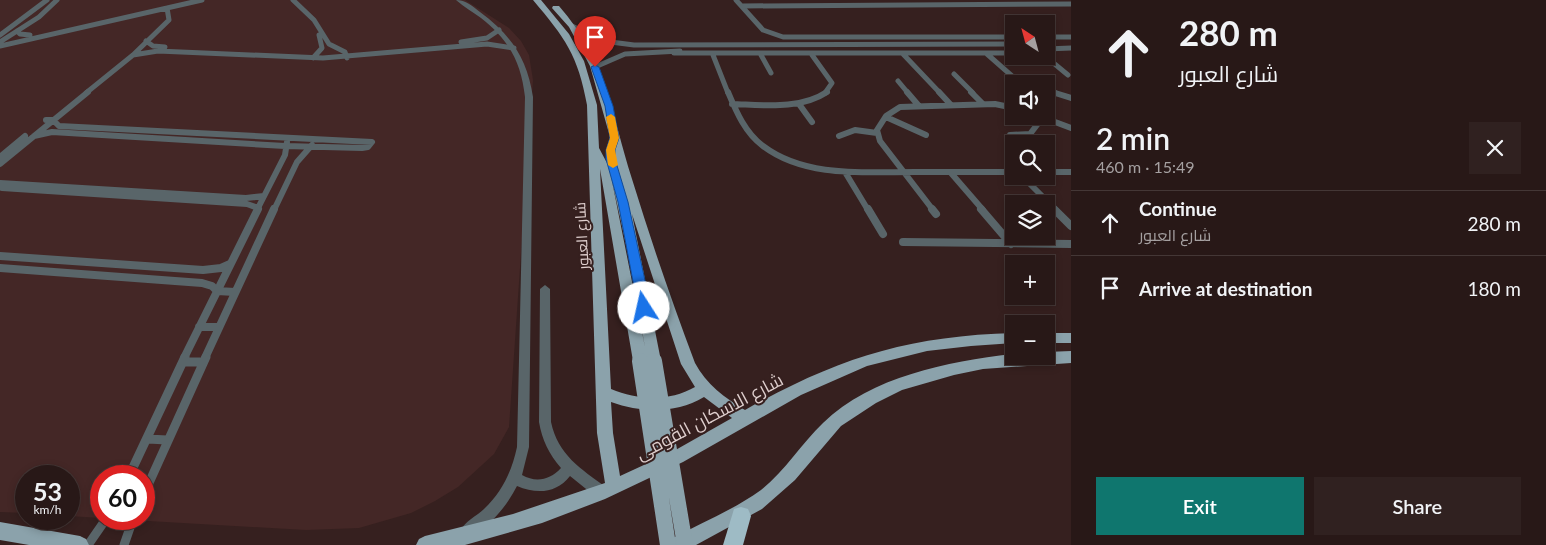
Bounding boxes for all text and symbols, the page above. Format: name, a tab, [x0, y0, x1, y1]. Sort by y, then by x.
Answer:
text: 280 m	[1179, 11, 1278, 53]
north arrow	[1005, 15, 1055, 65]
map controls	[1005, 15, 1055, 365]
pin	[574, 16, 616, 67]
icon: ahead	[1096, 20, 1161, 85]
icon: arrive	[581, 23, 609, 51]
text: شارع العبور	[1179, 60, 1278, 87]
button: sound	[1005, 75, 1055, 125]
text: 2 min	[1096, 120, 1170, 156]
button: close	[1469, 122, 1521, 174]
button: search	[1005, 135, 1055, 185]
text: 460 m · 15:49	[1096, 157, 1195, 176]
button: layers	[1005, 195, 1055, 245]
text: Continue	[1139, 197, 1217, 220]
street label: شارع العبور	[570, 202, 595, 271]
icon: ahead	[1096, 209, 1124, 237]
text: 280 m	[1467, 212, 1521, 235]
text: شارع العبور	[1139, 225, 1211, 244]
button: +	[1005, 255, 1055, 305]
icon: arrive	[1096, 274, 1124, 302]
text: Arrive at destination	[1139, 277, 1312, 300]
text: 180 m	[1467, 277, 1521, 300]
position arrow	[617, 281, 669, 333]
button: −	[1005, 315, 1055, 365]
street label: شارع الاسكان القومى	[632, 368, 787, 466]
speed limit sign: 60	[90, 465, 155, 530]
text: 53	[33, 476, 62, 506]
button: Exit	[1096, 477, 1304, 535]
button: Share	[1314, 477, 1521, 535]
text: km/h	[33, 502, 62, 517]

